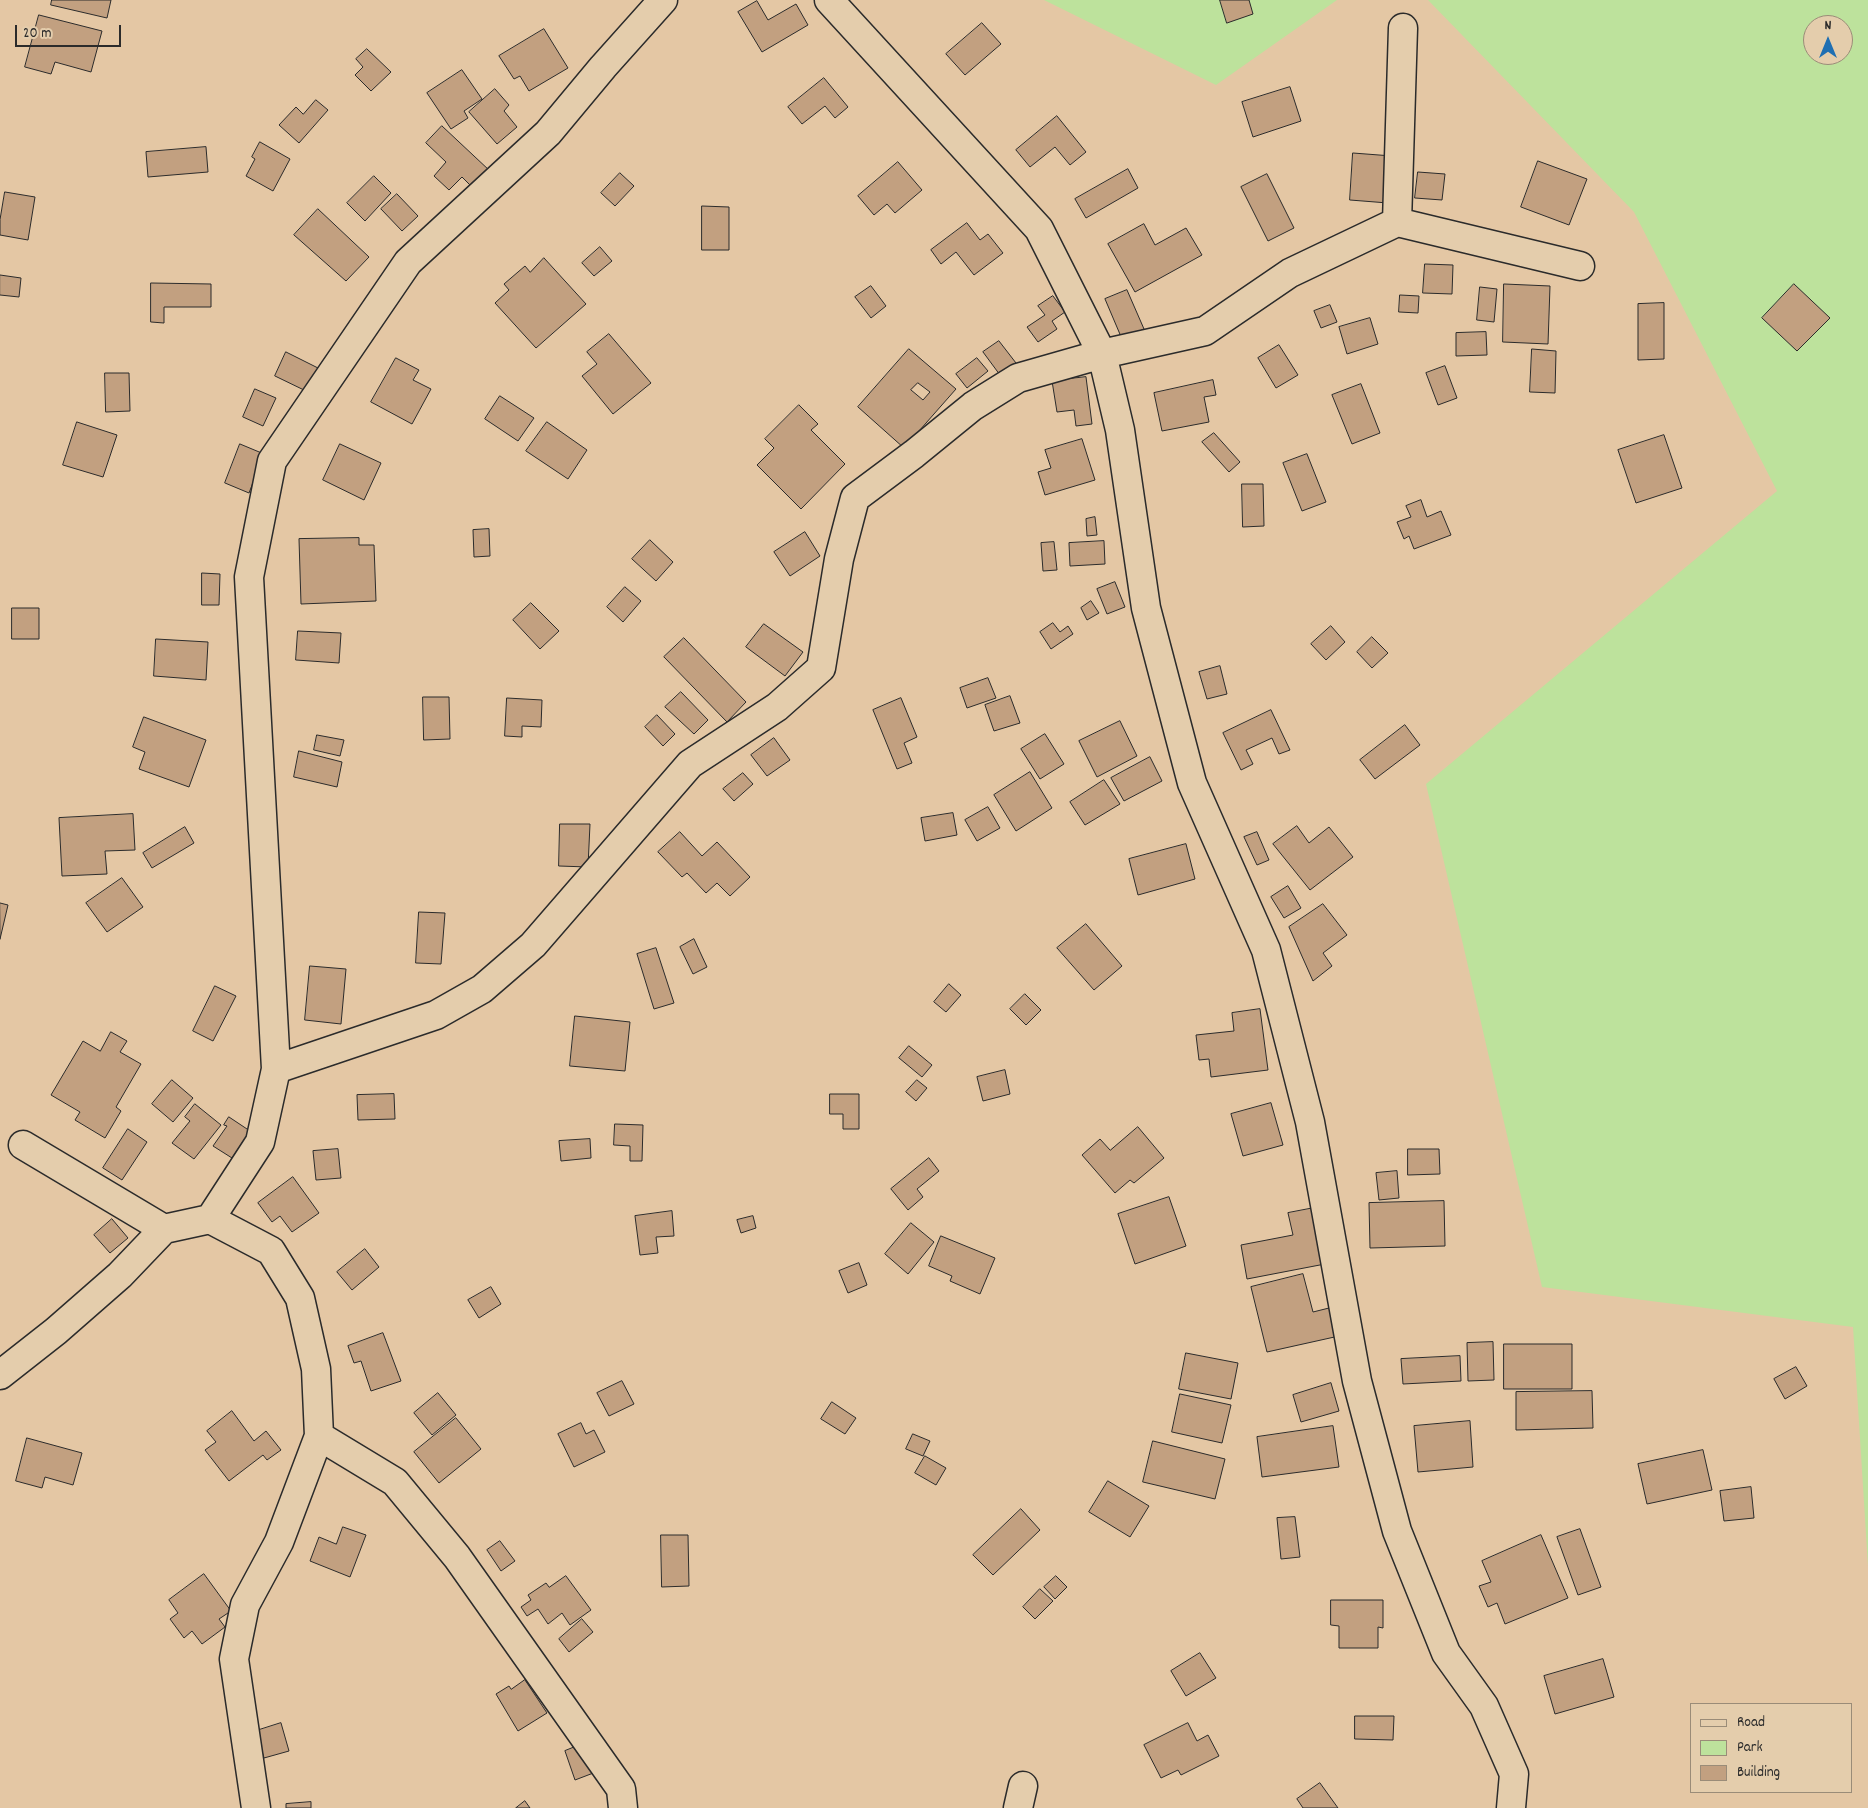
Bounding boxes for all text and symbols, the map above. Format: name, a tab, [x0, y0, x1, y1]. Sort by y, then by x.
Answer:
scale bar	[18, 15, 124, 47]
north arrow	[1803, 15, 1853, 65]
text: N	[1825, 16, 1831, 36]
text: 20 m	[23, 23, 51, 45]
legend	[1690, 1703, 1853, 1793]
text: Road	[1737, 1712, 1765, 1734]
text: Park	[1737, 1737, 1763, 1759]
text: Building	[1737, 1762, 1780, 1784]

